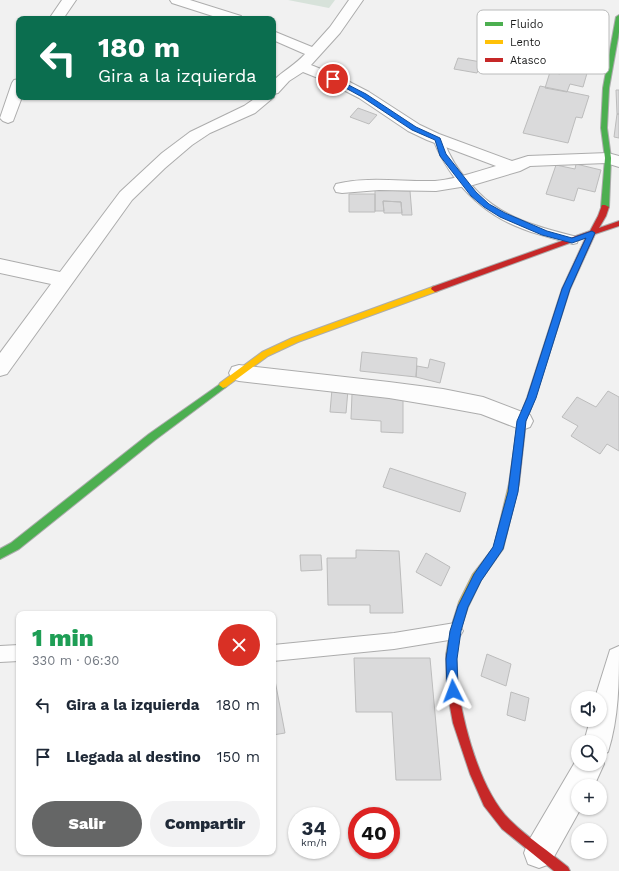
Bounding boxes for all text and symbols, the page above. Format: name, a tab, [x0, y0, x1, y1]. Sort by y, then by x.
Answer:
legend	[477, 10, 609, 74]
text: Fluido	[510, 18, 543, 31]
text: 180 m	[98, 31, 180, 64]
icon: left	[32, 32, 84, 84]
text: Lento	[510, 36, 541, 49]
text: Atasco	[510, 54, 546, 67]
pin	[316, 62, 350, 96]
text: Gira a la izquierda	[98, 65, 257, 86]
icon: arrive	[322, 68, 344, 90]
text: 1 min	[32, 624, 94, 652]
button: close	[218, 624, 260, 666]
text: 330 m · 06:30	[32, 653, 119, 668]
position arrow	[432, 670, 474, 712]
map controls	[571, 691, 607, 859]
button: sound	[571, 691, 607, 727]
icon: left	[32, 694, 54, 716]
text: Gira a la izquierda	[66, 696, 199, 714]
text: 180 m	[216, 696, 260, 714]
button: search	[571, 735, 607, 771]
icon: arrive	[32, 746, 54, 768]
text: Llegada al destino	[66, 748, 201, 766]
text: 150 m	[217, 748, 260, 766]
button: +	[571, 779, 607, 815]
button: Salir	[32, 801, 142, 847]
button: Compartir	[150, 801, 260, 847]
speed limit sign: 40	[348, 807, 400, 859]
text: 34	[302, 816, 326, 840]
button: −	[571, 823, 607, 859]
text: km/h	[301, 837, 327, 848]

